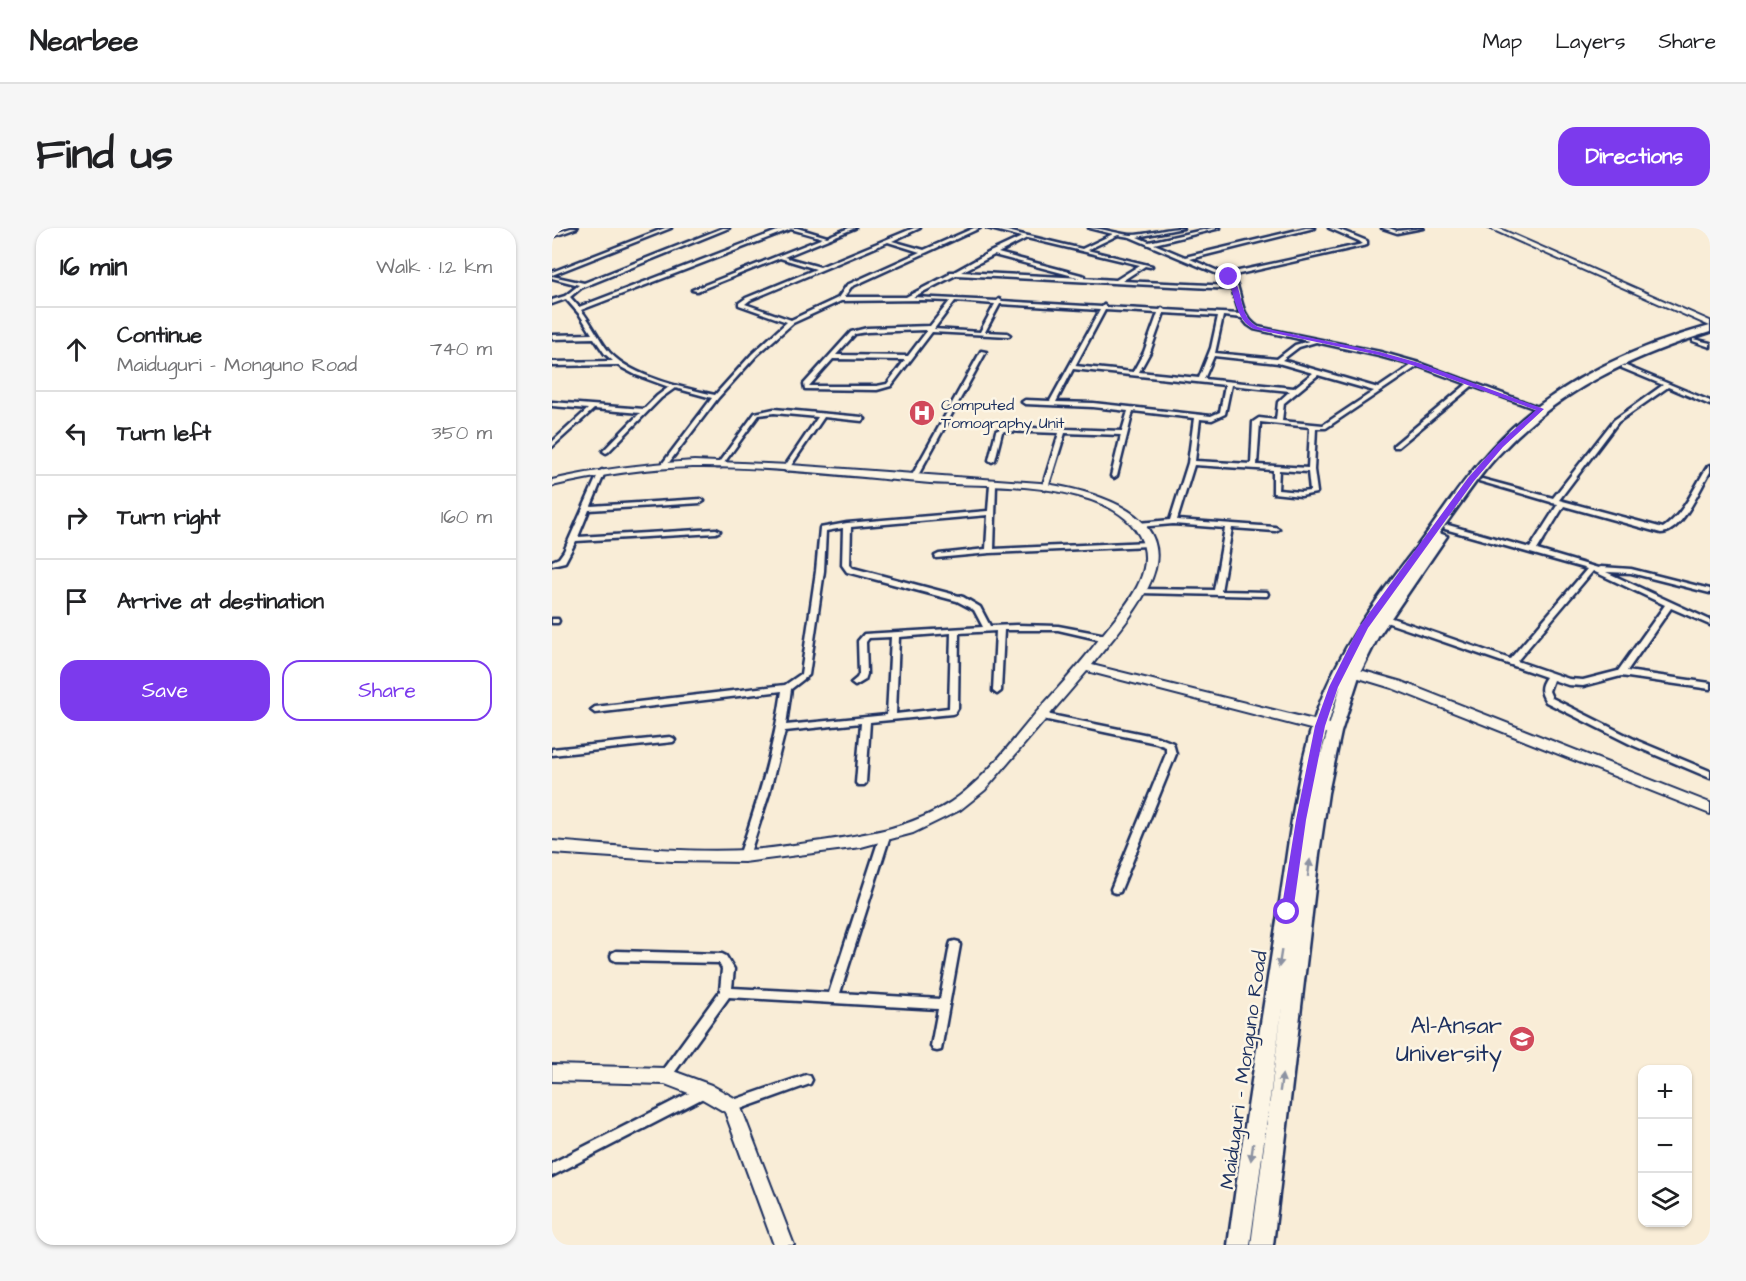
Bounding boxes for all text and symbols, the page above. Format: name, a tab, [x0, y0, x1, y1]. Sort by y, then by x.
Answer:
text: Nearbee	[30, 22, 138, 61]
text: Map	[1482, 27, 1522, 56]
text: Layers	[1555, 27, 1625, 56]
text: Share	[1658, 27, 1716, 56]
text: Find us	[36, 127, 173, 185]
button: Directions	[1558, 127, 1710, 186]
text: 16 min	[60, 249, 127, 285]
text: Walk · 1.2 km	[376, 253, 492, 281]
route end	[1215, 263, 1241, 289]
text: Continue	[117, 320, 202, 351]
icon: ahead	[60, 333, 93, 366]
text: 740 m	[430, 335, 492, 363]
text: Maiduguri - Monguno Road	[117, 351, 357, 379]
place label: Computed Tomography Unit	[941, 394, 1065, 435]
hospital icon: Computed Tomography Unit	[907, 398, 937, 428]
icon: left	[60, 417, 93, 450]
text: Turn left	[117, 418, 211, 449]
text: 350 m	[431, 419, 492, 447]
icon: right	[60, 501, 93, 534]
text: Turn right	[117, 502, 220, 533]
text: 160 m	[441, 503, 492, 531]
icon: arrive	[60, 585, 93, 618]
text: Arrive at destination	[117, 586, 324, 617]
button: Save	[60, 660, 270, 721]
button: Share	[282, 660, 492, 721]
one-way arrow	[1304, 859, 1313, 878]
route start	[1273, 898, 1299, 924]
street label: Maiduguri - Monguno Road	[1213, 949, 1276, 1191]
one-way arrow	[1275, 949, 1284, 968]
place label: Al-Ansar University	[1396, 1009, 1502, 1072]
school or university icon: Al-Ansar University	[1507, 1024, 1537, 1054]
map controls	[1638, 1065, 1692, 1227]
button: +	[1638, 1065, 1692, 1119]
one-way arrow	[1277, 1073, 1286, 1092]
button: −	[1638, 1119, 1692, 1173]
one-way arrow	[1247, 1142, 1256, 1161]
button: layers	[1638, 1173, 1692, 1227]

